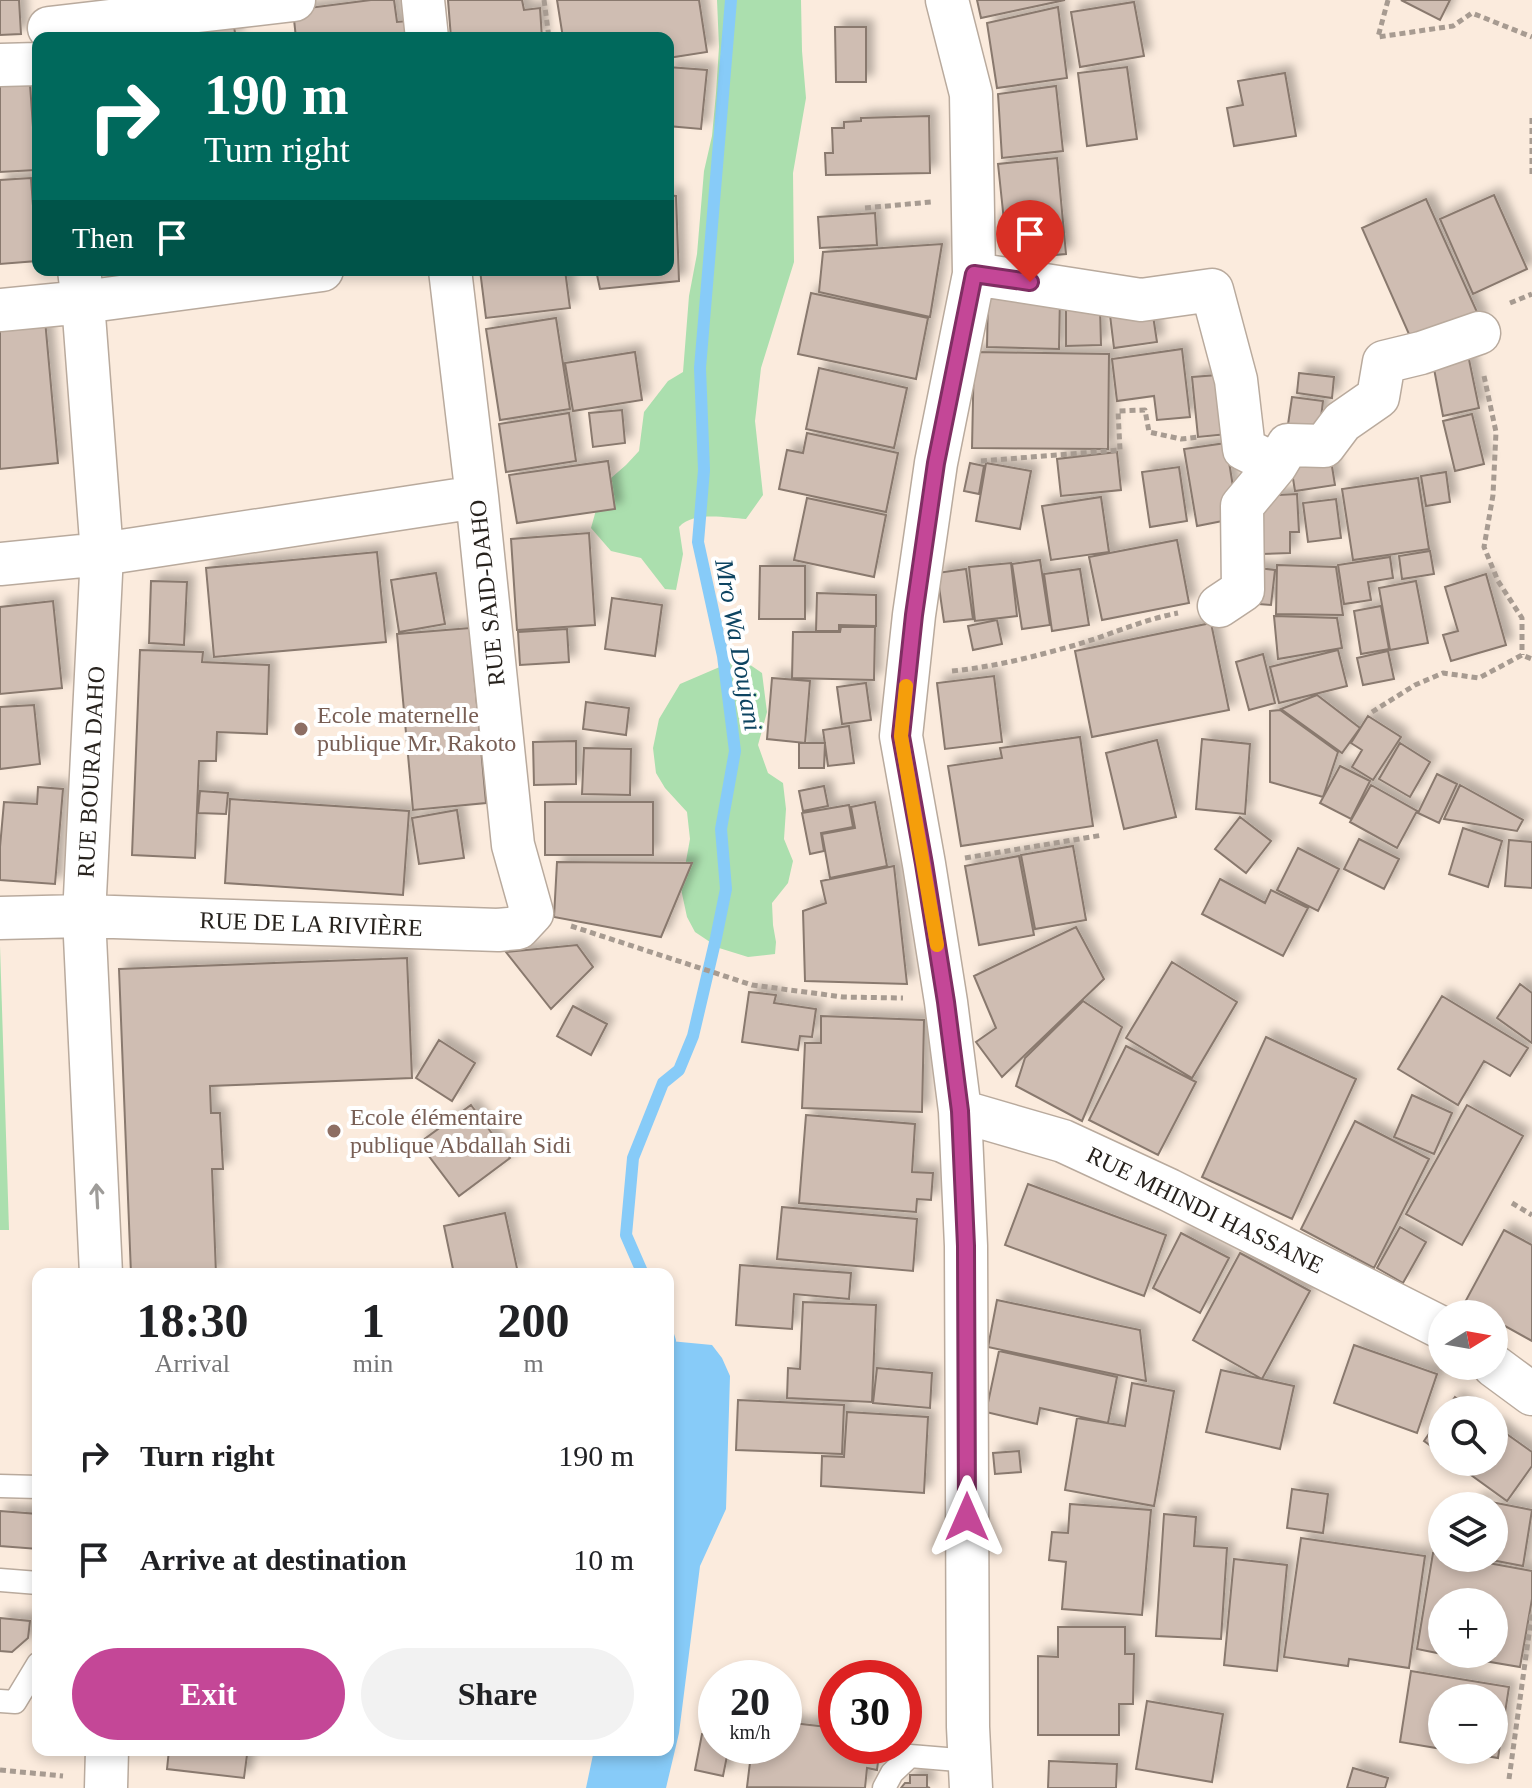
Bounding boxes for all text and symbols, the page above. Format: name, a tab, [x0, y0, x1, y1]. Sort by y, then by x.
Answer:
icon: right	[72, 64, 176, 168]
text: 190 m	[204, 64, 349, 126]
text: Turn right	[204, 130, 350, 170]
pin	[996, 200, 1064, 282]
icon: arrive	[1008, 212, 1052, 256]
icon: arrive	[150, 216, 194, 260]
text: Then	[72, 221, 134, 254]
street label: RUE SAID-DAHO	[464, 498, 510, 688]
water label: Mro Wa Doujani	[709, 556, 768, 733]
street label: RUE BOURA DAHO	[72, 665, 110, 879]
place label: Ecole maternelle publique Mr. Rakoto	[317, 702, 516, 756]
marker: Ecole maternelle publique Mr. Rakoto	[292, 720, 310, 738]
street label: RUE DE LA RIVIÈRE	[199, 907, 423, 941]
place label: Ecole élémentaire publique Abdallah Sidi	[350, 1104, 572, 1158]
marker: Ecole élémentaire publique Abdallah Sidi	[325, 1122, 343, 1140]
street label: RUE MHINDI HASSANE	[1082, 1141, 1328, 1279]
one-way arrow	[89, 1183, 104, 1210]
text: 18:30	[136, 1294, 248, 1347]
text: 1	[361, 1294, 385, 1347]
text: 200	[498, 1294, 570, 1347]
north arrow	[1428, 1300, 1508, 1380]
map controls	[1428, 1300, 1508, 1764]
text: Arrival	[155, 1349, 230, 1378]
text: min	[353, 1349, 393, 1378]
text: m	[523, 1349, 544, 1378]
button: search	[1428, 1396, 1508, 1476]
icon: right	[72, 1434, 116, 1478]
text: Turn right	[140, 1439, 275, 1472]
text: 190 m	[558, 1439, 634, 1472]
position arrow	[925, 1475, 1009, 1559]
button: layers	[1428, 1492, 1508, 1572]
icon: arrive	[72, 1538, 116, 1582]
text: Arrive at destination	[140, 1543, 407, 1576]
text: 10 m	[573, 1543, 634, 1576]
button: +	[1428, 1588, 1508, 1668]
button: Exit	[72, 1648, 345, 1740]
button: Share	[361, 1648, 634, 1740]
speed limit sign: 30	[818, 1660, 922, 1764]
text: 20	[730, 1679, 770, 1724]
button: −	[1428, 1684, 1508, 1764]
text: km/h	[729, 1721, 771, 1743]

